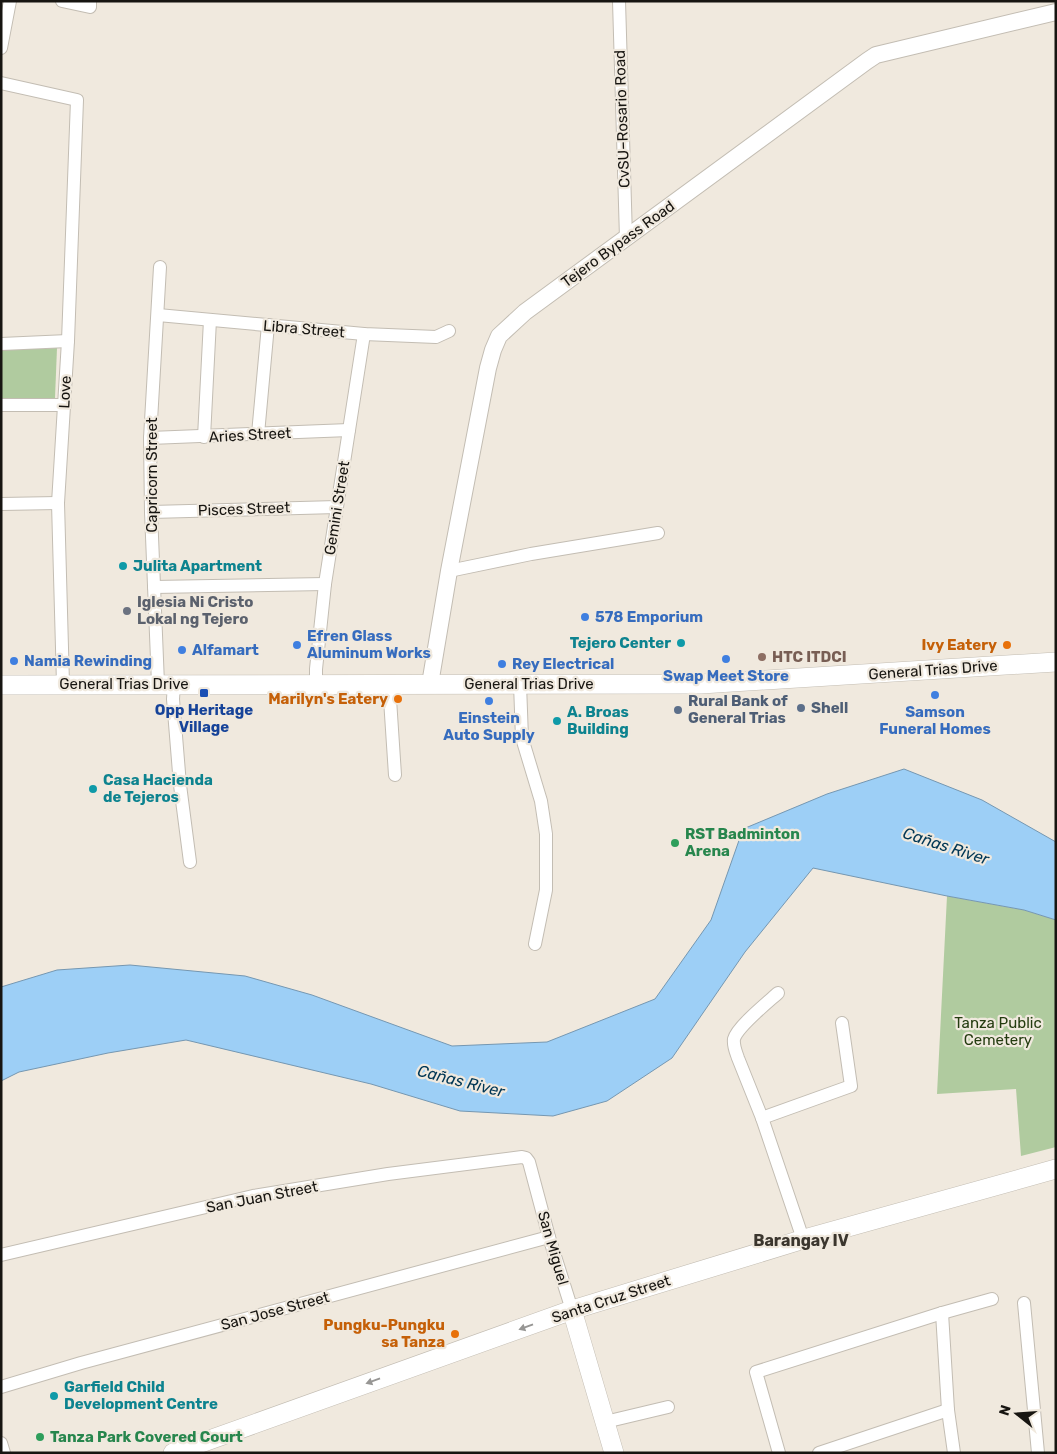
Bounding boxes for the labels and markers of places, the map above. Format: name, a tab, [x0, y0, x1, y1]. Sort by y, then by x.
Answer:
place label: Julita Apartment	[133, 557, 262, 575]
marker: Julita Apartment	[117, 560, 129, 572]
place label: Iglesia Ni Cristo Lokal ng Tejero	[137, 593, 254, 628]
marker: Iglesia Ni Cristo Lokal ng Tejero	[121, 605, 133, 617]
place label: 578 Emporium	[595, 608, 703, 626]
marker: 578 Emporium	[579, 611, 591, 623]
place label: Efren Glass Aluminum Works	[307, 627, 431, 662]
place label: Tejero Center	[570, 634, 671, 652]
place label: Ivy Eatery	[921, 636, 997, 654]
marker: Tejero Center	[675, 637, 687, 649]
marker: Efren Glass Aluminum Works	[291, 639, 303, 651]
marker: Ivy Eatery	[1001, 639, 1013, 651]
place label: Alfamart	[192, 641, 259, 659]
marker: Alfamart	[176, 644, 188, 656]
place label: HTC ITDCI	[772, 648, 847, 666]
marker: HTC ITDCI	[756, 651, 768, 663]
place label: Namia Rewinding	[24, 652, 152, 670]
marker: Swap Meet Store	[720, 653, 732, 665]
marker: Namia Rewinding	[8, 655, 20, 667]
place label: Rey Electrical	[512, 655, 614, 673]
marker: Rey Electrical	[496, 658, 508, 670]
place label: Swap Meet Store	[663, 667, 789, 685]
marker: Opp Heritage Village	[198, 687, 210, 699]
marker: Samson Funeral Homes	[929, 689, 941, 701]
place label: Marilyn's Eatery	[268, 690, 388, 708]
place label: Rural Bank of General Trias	[688, 692, 788, 727]
marker: Marilyn's Eatery	[392, 693, 404, 705]
marker: Einstein Auto Supply	[483, 695, 495, 707]
place label: Shell	[811, 699, 848, 717]
place label: Opp Heritage Village	[155, 701, 253, 736]
marker: Shell	[795, 702, 807, 714]
place label: A. Broas Building	[567, 703, 629, 738]
place label: Samson Funeral Homes	[879, 703, 991, 738]
marker: Rural Bank of General Trias	[672, 704, 684, 716]
place label: Einstein Auto Supply	[443, 709, 535, 744]
marker: A. Broas Building	[551, 715, 563, 727]
place label: Casa Hacienda de Tejeros	[103, 771, 213, 806]
marker: Casa Hacienda de Tejeros	[87, 783, 99, 795]
place label: RST Badminton Arena	[685, 825, 800, 860]
marker: RST Badminton Arena	[669, 837, 681, 849]
place label: Pungku-Pungku sa Tanza	[323, 1316, 445, 1351]
marker: Pungku-Pungku sa Tanza	[449, 1328, 461, 1340]
place label: Garfield Child Development Centre	[64, 1378, 218, 1413]
marker: Garfield Child Development Centre	[48, 1390, 60, 1402]
place label: Tanza Park Covered Court	[50, 1428, 243, 1446]
marker: Tanza Park Covered Court	[34, 1431, 46, 1443]

